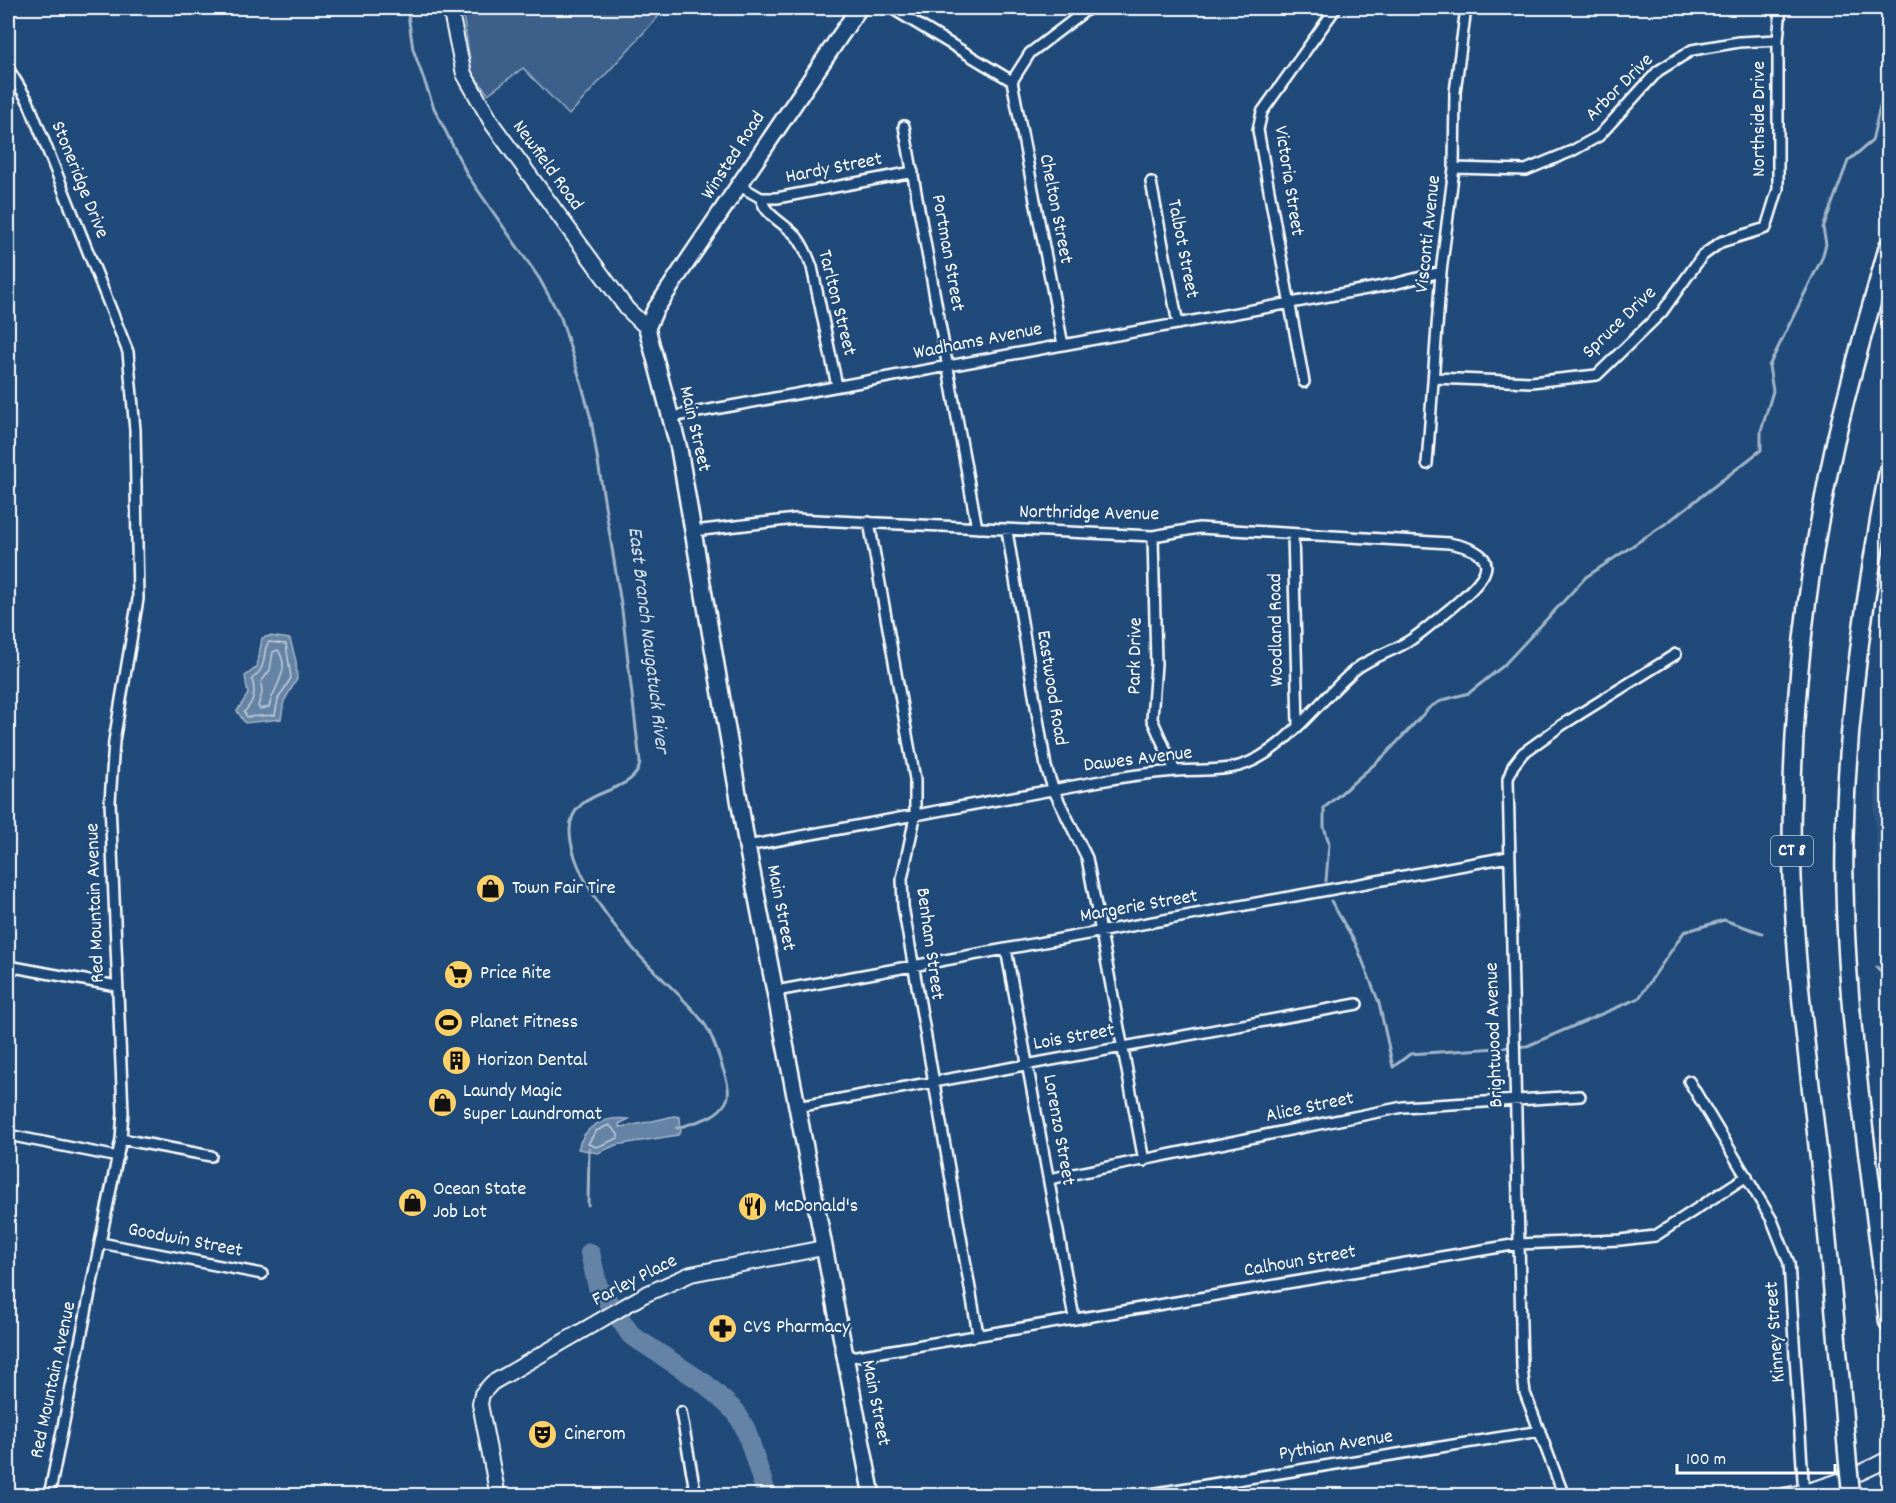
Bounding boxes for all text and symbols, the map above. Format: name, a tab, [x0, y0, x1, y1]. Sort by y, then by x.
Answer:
street label: Arbor Drive	[1580, 47, 1661, 128]
street label: Northside Drive	[1746, 61, 1774, 177]
street label: Winsted Road	[695, 106, 773, 206]
street label: Newfield Road	[505, 115, 589, 217]
street label: Stoneridge Drive	[43, 117, 115, 243]
street label: Victoria Street	[1265, 124, 1311, 238]
street label: Hardy Street	[783, 146, 885, 192]
street label: Chelton Street	[1031, 152, 1079, 266]
street label: Visconti Avenue	[1409, 174, 1449, 294]
street label: Portman Street	[923, 192, 971, 314]
street label: Talbot Street	[1159, 197, 1205, 301]
street label: Tarlton Street	[809, 247, 863, 359]
street label: Spruce Drive	[1576, 280, 1664, 366]
street label: Wadhams Avenue	[911, 316, 1045, 368]
street label: Main Street	[671, 383, 717, 475]
street label: Northridge Avenue	[1019, 499, 1159, 529]
water label: East Branch Naugatuck River	[618, 525, 676, 757]
street label: Woodland Road	[1262, 573, 1292, 687]
street label: Park Drive	[1121, 617, 1151, 695]
street label: Eastwood Road	[1028, 628, 1074, 748]
street label: Dawes Avenue	[1082, 739, 1194, 781]
street label: Red Mountain Avenue	[79, 822, 113, 983]
road number: CT 8	[1771, 836, 1813, 866]
street label: Main Street	[758, 863, 802, 953]
shop icon: Town Fair Tire	[475, 873, 507, 905]
place label: Town Fair Tire	[512, 875, 616, 903]
street label: Margerie Street	[1078, 883, 1200, 931]
street label: Benham Street	[907, 886, 951, 1002]
supermarket icon: Price Rite	[443, 958, 475, 990]
place label: Price Rite	[480, 960, 551, 988]
street label: Brightwood Avenue	[1478, 962, 1512, 1108]
sports icon: Planet Fitness	[433, 1007, 465, 1039]
place label: Planet Fitness	[470, 1009, 578, 1037]
street label: Lois Street	[1031, 1017, 1117, 1059]
building icon: Horizon Dental	[440, 1045, 472, 1077]
place label: Horizon Dental	[477, 1047, 588, 1075]
street label: Lorenzo Street	[1034, 1072, 1082, 1188]
place label: Laundy Magic Super Laundromat	[463, 1078, 602, 1129]
street label: Alice Street	[1263, 1085, 1357, 1131]
shop icon: Laundy Magic Super Laundromat	[426, 1087, 458, 1119]
place label: Ocean State Job Lot	[433, 1176, 526, 1227]
shop icon: Ocean State Job Lot	[396, 1186, 428, 1218]
restaurant icon: McDonald's	[737, 1191, 769, 1223]
place label: McDonald's	[774, 1193, 858, 1221]
street label: Goodwin Street	[125, 1216, 245, 1266]
street label: Calhoun Street	[1242, 1238, 1358, 1286]
street label: Farley Place	[588, 1248, 683, 1314]
street label: Kinney Street	[1758, 1280, 1794, 1384]
street label: Red Mountain Avenue	[24, 1299, 84, 1461]
pharmacy icon: CVS Pharmacy	[706, 1312, 738, 1344]
place label: CVS Pharmacy	[743, 1314, 851, 1342]
street label: Main Street	[853, 1358, 897, 1448]
theatre icon: Cinerom	[527, 1419, 559, 1451]
place label: Cinerom	[564, 1421, 626, 1449]
street label: Pythian Avenue	[1277, 1423, 1395, 1469]
scale bar	[1677, 1437, 1834, 1475]
text: 100 m	[1686, 1448, 1726, 1473]

